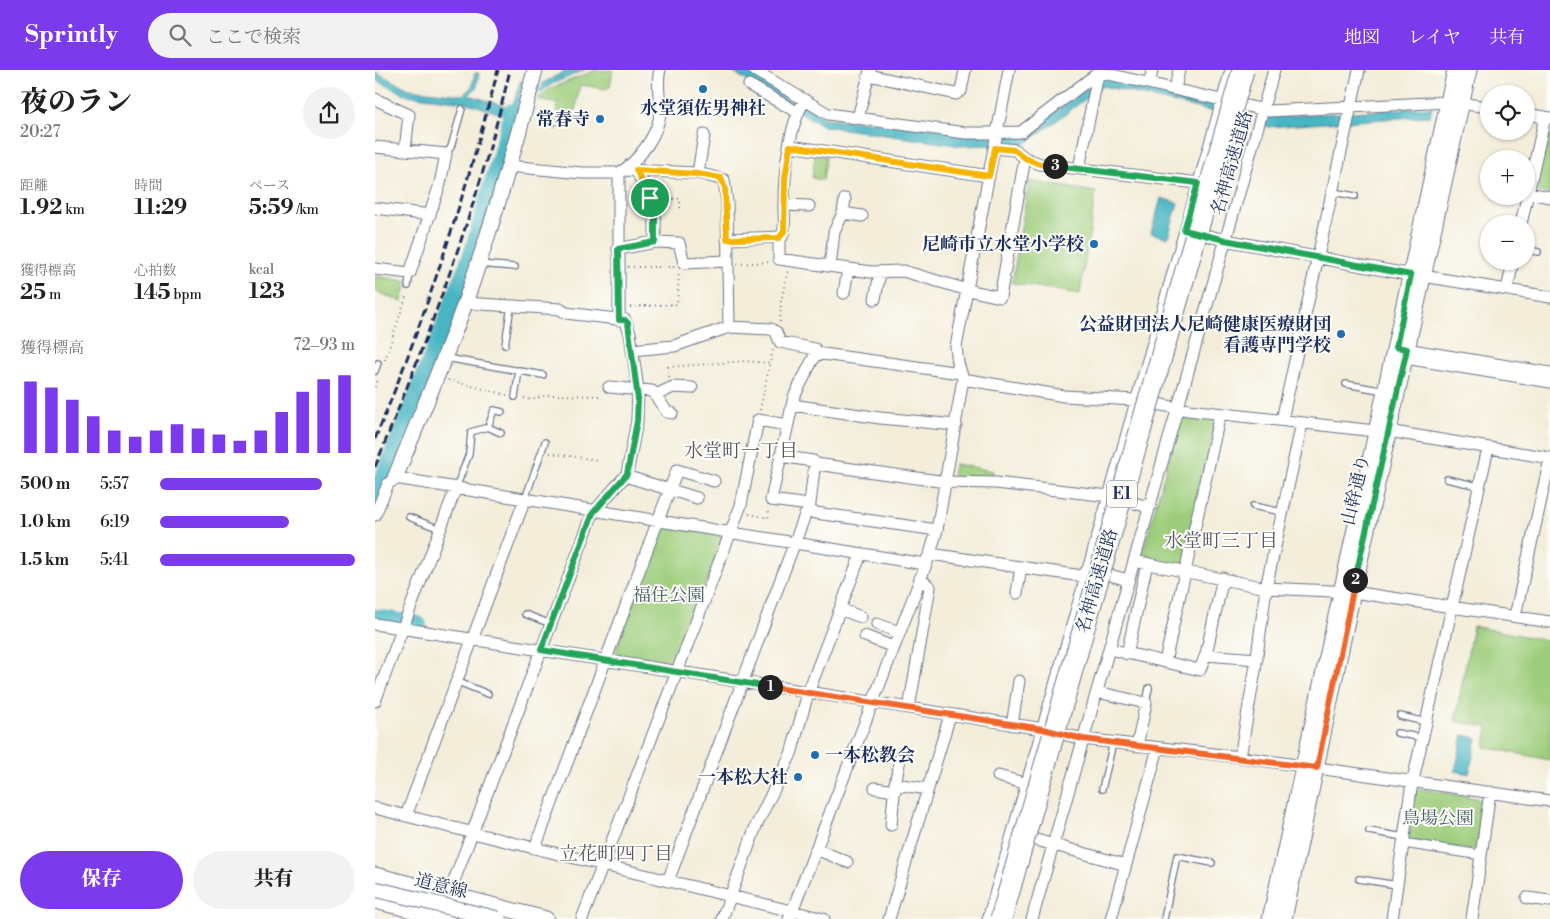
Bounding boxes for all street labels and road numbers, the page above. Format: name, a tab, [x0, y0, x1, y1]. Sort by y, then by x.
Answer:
street label: 名神高速道路	[1206, 108, 1258, 218]
street label: 山幹通り	[1337, 452, 1375, 528]
road number: E1	[1107, 480, 1137, 508]
street label: 名神高速道路	[1071, 526, 1123, 636]
street label: 道意線	[412, 868, 470, 904]

